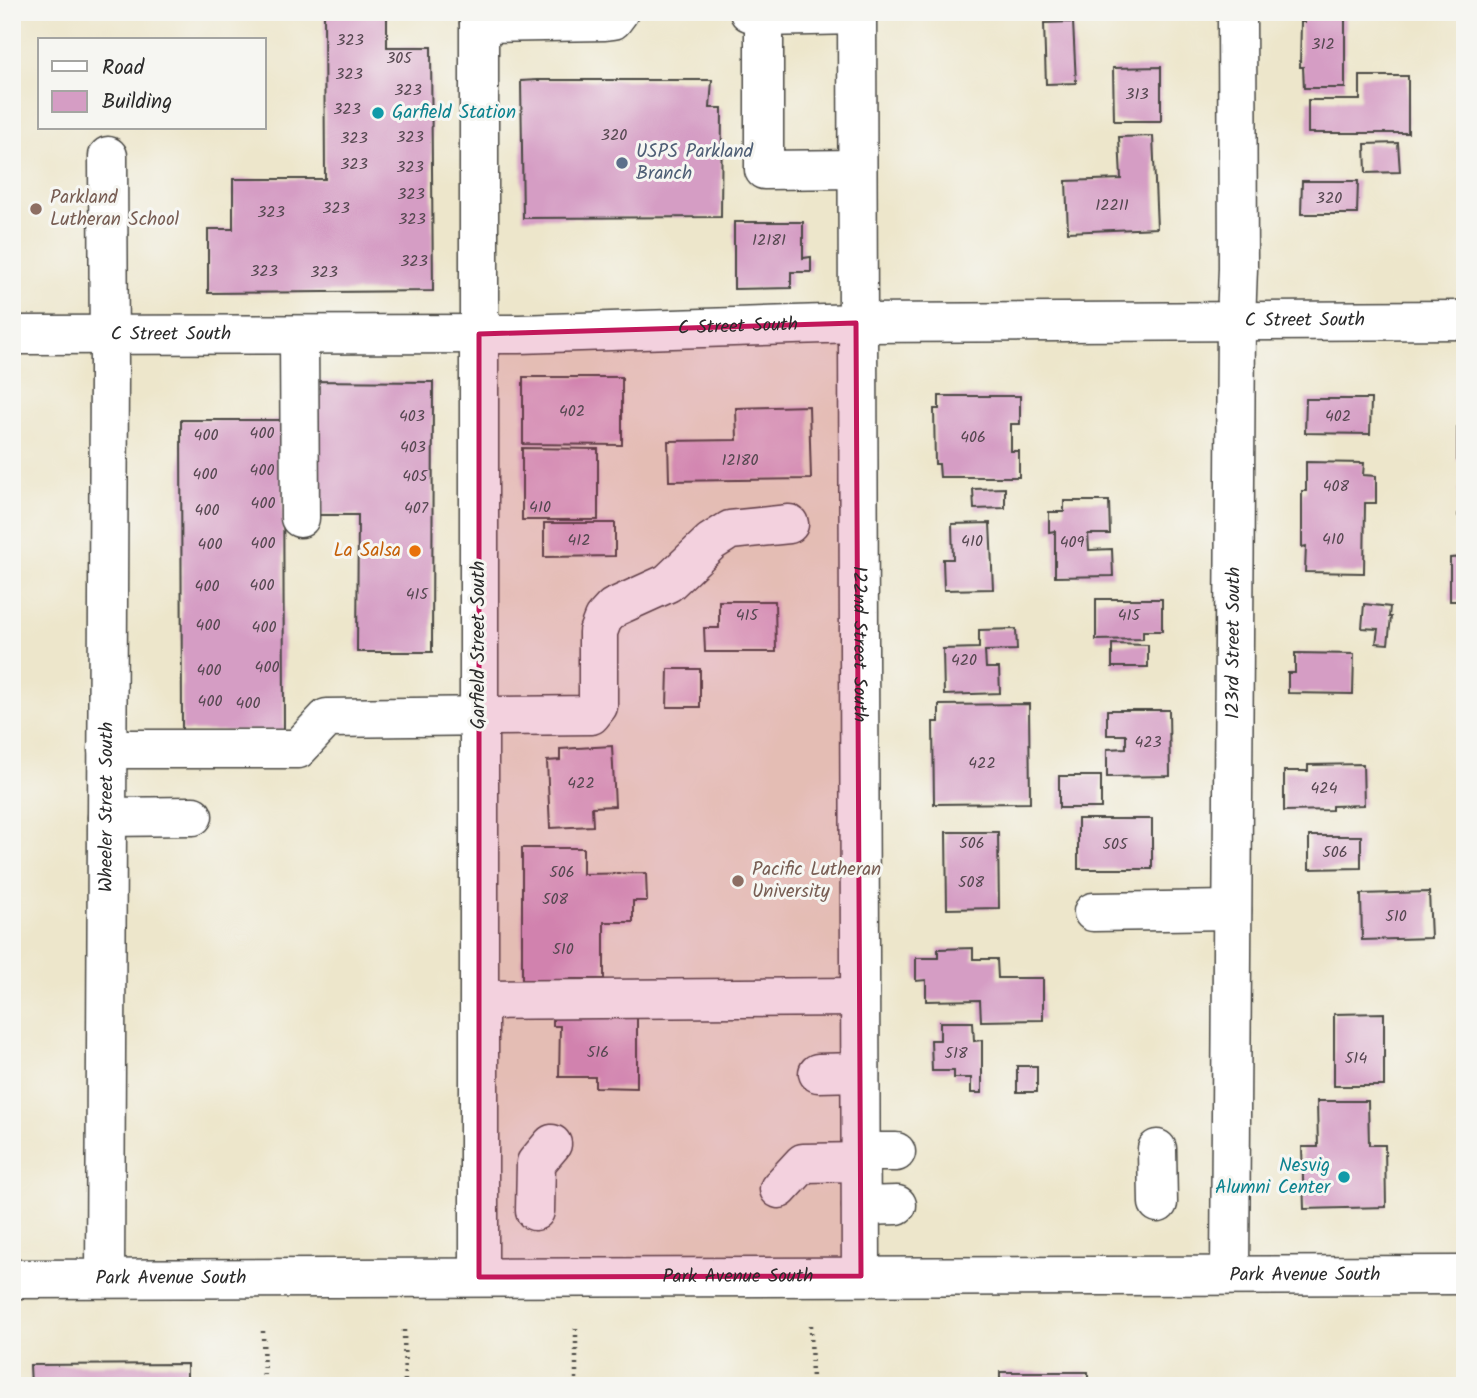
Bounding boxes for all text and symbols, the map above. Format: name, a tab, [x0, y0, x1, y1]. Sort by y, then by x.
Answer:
house number: 323	[336, 28, 364, 53]
house number: 312	[1311, 32, 1335, 57]
legend	[38, 38, 266, 130]
house number: 305	[386, 46, 413, 71]
text: Road	[102, 52, 145, 85]
house number: 323	[335, 62, 363, 87]
house number: 323	[394, 78, 422, 103]
house number: 313	[1125, 82, 1149, 107]
text: Building	[102, 86, 172, 119]
house number: 323	[333, 97, 361, 122]
place label: Garfield Station	[392, 98, 516, 128]
marker: Garfield Station	[370, 105, 386, 121]
house number: 320	[601, 123, 627, 148]
house number: 323	[396, 125, 424, 150]
house number: 323	[340, 126, 368, 151]
place label: USPS Parkland Branch	[636, 137, 754, 189]
house number: 323	[340, 152, 368, 177]
house number: 323	[396, 155, 424, 180]
marker: USPS Parkland Branch	[614, 155, 630, 171]
house number: 323	[397, 182, 425, 207]
place label: Parkland Lutheran School	[50, 183, 179, 235]
house number: 320	[1316, 186, 1342, 211]
house number: 12211	[1095, 193, 1129, 218]
house number: 323	[322, 196, 350, 221]
house number: 323	[257, 200, 285, 225]
marker: Parkland Lutheran School	[28, 201, 44, 217]
house number: 323	[398, 207, 426, 232]
house number: 12181	[752, 228, 786, 253]
house number: 323	[400, 249, 428, 274]
house number: 323	[250, 259, 278, 284]
house number: 323	[310, 260, 338, 285]
street label: C Street South	[1245, 305, 1365, 336]
street label: C Street South	[677, 310, 798, 344]
street label: C Street South	[111, 320, 231, 350]
house number: 402	[559, 399, 585, 424]
house number: 403	[399, 404, 425, 429]
house number: 402	[1325, 404, 1351, 429]
house number: 400	[250, 421, 274, 446]
house number: 400	[194, 423, 218, 448]
house number: 406	[960, 425, 986, 450]
house number: 403	[400, 435, 426, 460]
house number: 12180	[722, 448, 758, 473]
house number: 400	[250, 458, 274, 483]
house number: 400	[193, 462, 217, 487]
house number: 405	[402, 464, 429, 489]
house number: 408	[1323, 474, 1350, 499]
house number: 400	[251, 491, 275, 516]
house number: 410	[529, 495, 551, 520]
house number: 407	[404, 496, 429, 521]
house number: 400	[195, 498, 219, 523]
house number: 410	[1322, 527, 1344, 552]
house number: 412	[567, 528, 591, 553]
house number: 410	[961, 529, 983, 554]
house number: 409	[1060, 530, 1085, 555]
house number: 400	[251, 531, 275, 556]
house number: 400	[198, 532, 222, 557]
place label: La Salsa	[333, 536, 401, 566]
marker: La Salsa	[407, 543, 423, 559]
street label: Garfield Street South	[464, 561, 494, 729]
street label: 122nd Street South	[844, 566, 874, 722]
street label: 123rd Street South	[1218, 567, 1249, 719]
house number: 400	[250, 573, 274, 598]
house number: 400	[195, 574, 219, 599]
house number: 415	[406, 582, 430, 607]
house number: 415	[736, 603, 760, 628]
house number: 415	[1118, 603, 1142, 628]
house number: 400	[196, 613, 220, 638]
house number: 400	[252, 615, 276, 640]
house number: 420	[951, 648, 977, 673]
house number: 400	[255, 655, 279, 680]
house number: 400	[197, 658, 221, 683]
house number: 400	[198, 689, 222, 714]
house number: 400	[236, 691, 260, 716]
street label: Wheeler Street South	[92, 722, 122, 892]
house number: 423	[1134, 730, 1162, 755]
house number: 422	[968, 751, 996, 776]
house number: 422	[567, 771, 595, 796]
house number: 424	[1311, 776, 1338, 801]
house number: 506	[959, 831, 985, 856]
house number: 505	[1102, 832, 1129, 857]
house number: 506	[1322, 840, 1348, 865]
place label: Pacific Lutheran University	[752, 855, 881, 907]
house number: 506	[549, 860, 575, 885]
house number: 508	[958, 870, 984, 895]
marker: Pacific Lutheran University	[730, 873, 746, 889]
house number: 508	[542, 887, 568, 912]
house number: 510	[1385, 904, 1407, 929]
house number: 510	[552, 937, 574, 962]
house number: 516	[587, 1040, 609, 1065]
house number: 518	[944, 1041, 968, 1066]
house number: 514	[1345, 1046, 1367, 1071]
place label: Nesvig Alumni Center	[1215, 1151, 1332, 1203]
marker: Nesvig Alumni Center	[1336, 1169, 1352, 1185]
street label: Park Avenue South	[1229, 1260, 1381, 1291]
street label: Park Avenue South	[662, 1262, 814, 1292]
street label: Park Avenue South	[95, 1263, 247, 1294]

